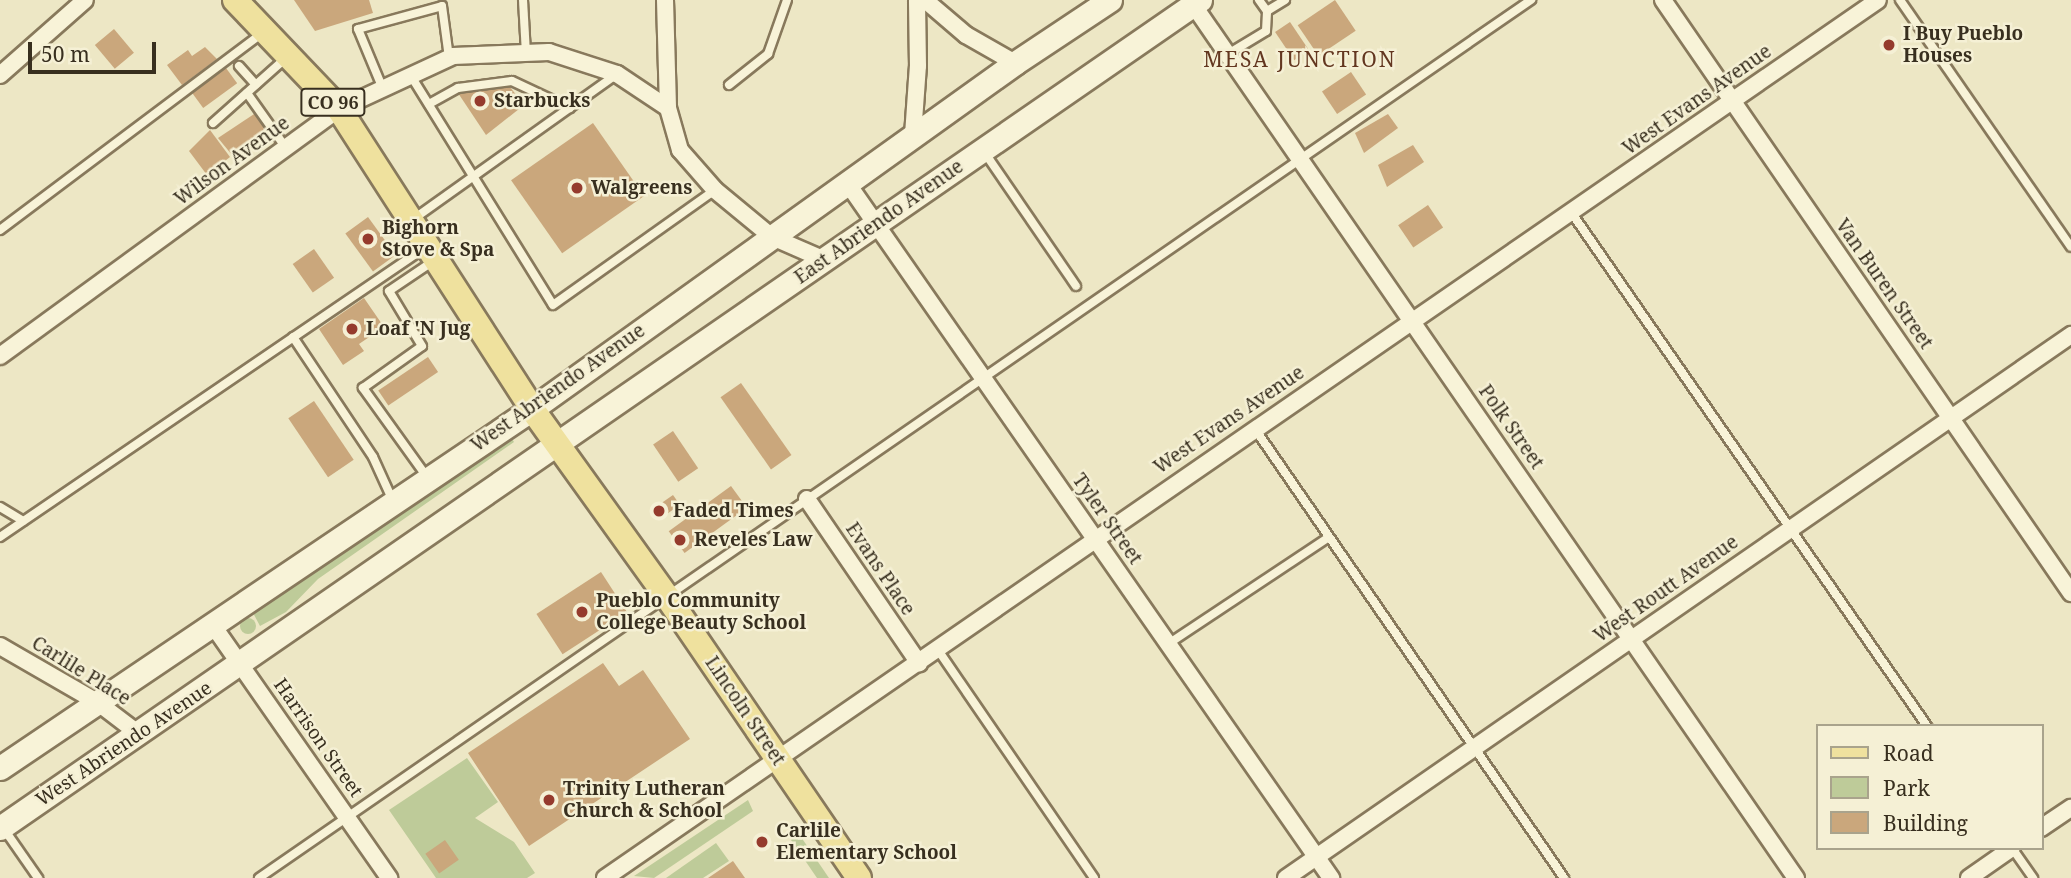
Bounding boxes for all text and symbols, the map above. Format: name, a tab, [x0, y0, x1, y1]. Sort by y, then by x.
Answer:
place label: I Buy Pueblo Houses	[1903, 23, 2023, 67]
scale bar	[32, 28, 159, 72]
marker: I Buy Pueblo Houses	[1881, 37, 1897, 53]
text: 50 m	[41, 40, 90, 68]
street label: West Evans Avenue	[1618, 40, 1776, 160]
district label: MESA JUNCTION	[1205, 46, 1395, 72]
road number: CO 96	[300, 88, 366, 116]
place label: Starbucks	[494, 90, 590, 112]
marker: Starbucks	[472, 93, 488, 109]
street label: Wilson Avenue	[170, 112, 294, 210]
street label: East Abriendo Avenue	[790, 155, 968, 289]
place label: Walgreens	[591, 177, 692, 199]
marker: Walgreens	[569, 180, 585, 196]
street label: Van Buren Street	[1831, 215, 1937, 353]
place label: Bighorn Stove & Spa	[382, 217, 494, 261]
marker: Bighorn Stove & Spa	[360, 231, 376, 247]
place label: Loaf 'N Jug	[366, 318, 470, 340]
street label: West Abriendo Avenue	[467, 319, 649, 457]
marker: Loaf 'N Jug	[344, 321, 360, 337]
street label: West Evans Avenue	[1150, 361, 1308, 479]
street label: Polk Street	[1474, 381, 1548, 473]
street label: Tyler Street	[1067, 469, 1147, 569]
place label: Faded Times	[673, 500, 794, 522]
marker: Faded Times	[651, 503, 667, 519]
street label: Evans Place	[841, 518, 919, 620]
place label: Reveles Law	[694, 529, 813, 551]
street label: West Routt Avenue	[1589, 531, 1743, 647]
marker: Reveles Law	[672, 532, 688, 548]
place label: Pueblo Community College Beauty School	[596, 590, 806, 634]
marker: Pueblo Community College Beauty School	[574, 604, 590, 620]
street label: Carlile Place	[28, 632, 134, 710]
street label: Lincoln Street	[700, 652, 790, 770]
street label: Harrison Street	[269, 674, 367, 802]
street label: West Abriendo Avenue	[32, 677, 216, 811]
legend	[1815, 724, 2043, 850]
text: Road	[1883, 739, 1934, 767]
text: Park	[1883, 774, 1930, 802]
place label: Trinity Lutheran Church & School	[563, 778, 725, 822]
marker: Trinity Lutheran Church & School	[541, 792, 557, 808]
text: Building	[1883, 809, 1968, 837]
place label: Carlile Elementary School	[776, 820, 957, 864]
marker: Carlile Elementary School	[754, 834, 770, 850]

